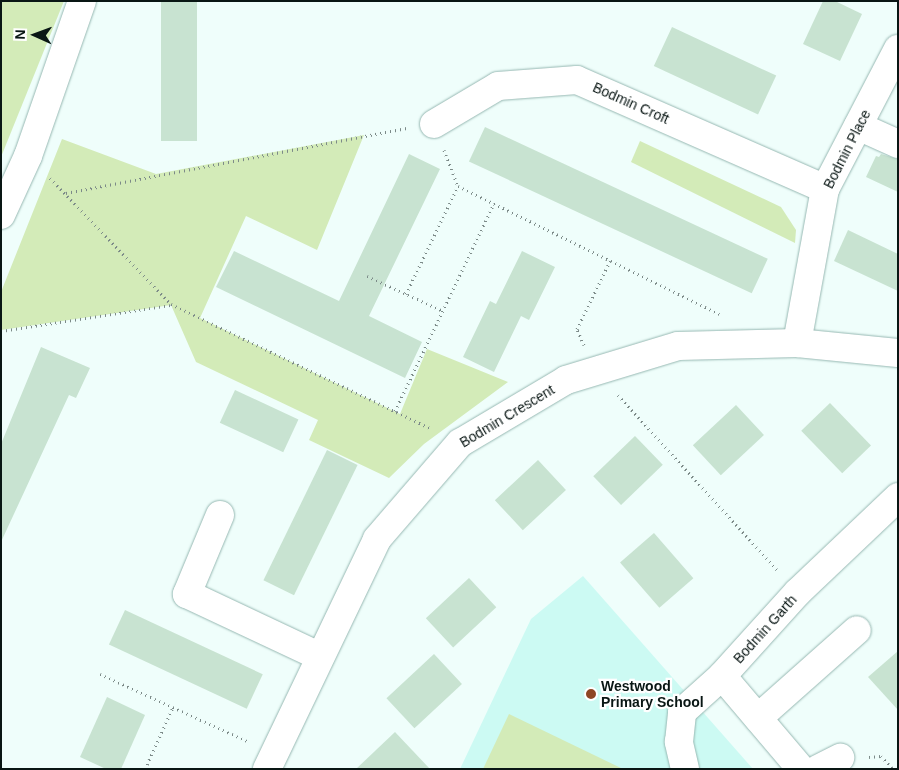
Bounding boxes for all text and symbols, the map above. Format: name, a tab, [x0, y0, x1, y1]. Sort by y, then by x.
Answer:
north arrow	[10, 10, 60, 60]
text: N	[12, 29, 28, 40]
street label: Bodmin Croft	[590, 79, 672, 127]
street label: Bodmin Place	[820, 107, 874, 191]
street label: Bodmin Crescent	[457, 381, 557, 451]
street label: Bodmin Garth	[730, 591, 800, 667]
place label: Westwood Primary School	[601, 678, 704, 710]
marker: Westwood Primary School	[585, 688, 597, 700]

